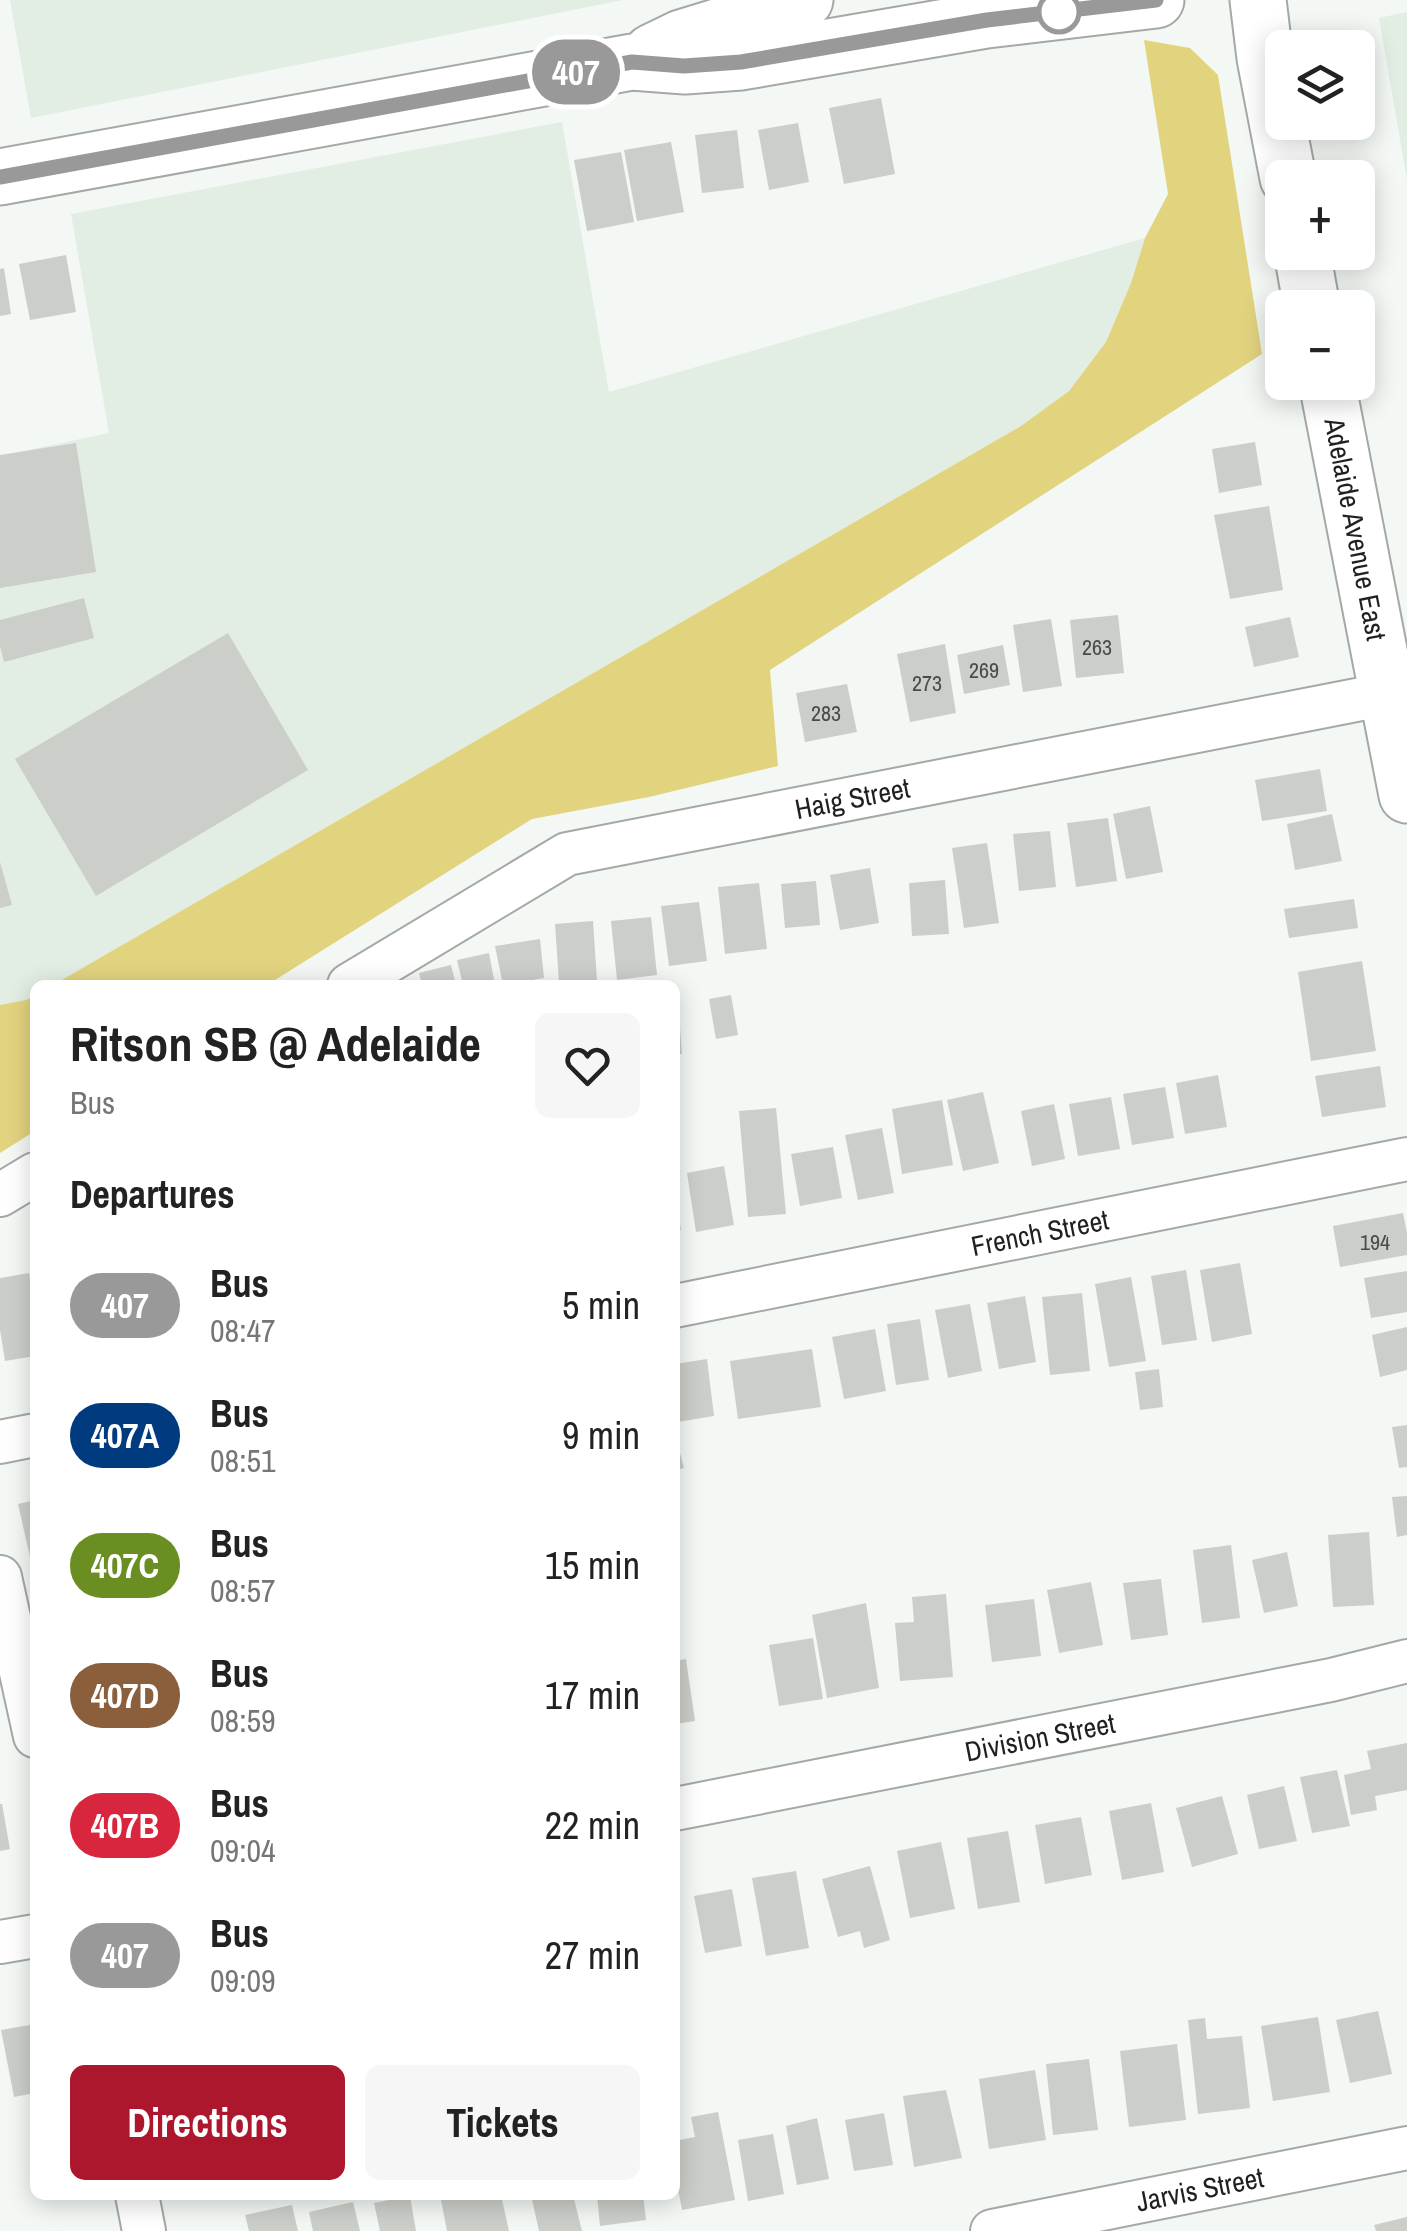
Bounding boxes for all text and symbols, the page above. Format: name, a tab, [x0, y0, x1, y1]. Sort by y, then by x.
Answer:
unlabelled marker	[1038, 0, 1080, 33]
map controls	[1265, 30, 1375, 400]
button: layers	[1265, 30, 1375, 140]
line badge: 407	[518, 40, 634, 104]
text: 407	[552, 49, 600, 96]
button: +	[1265, 160, 1375, 270]
button: −	[1265, 290, 1375, 400]
street label: Adelaide Avenue East	[1315, 414, 1396, 644]
house number: 263	[1082, 632, 1112, 662]
house number: 269	[969, 655, 999, 685]
house number: 273	[912, 668, 942, 698]
house number: 283	[811, 698, 841, 728]
street label: Haig Street	[792, 769, 913, 828]
text: Ritson SB @ Adelaide	[70, 1011, 481, 1076]
button: heart	[535, 1013, 640, 1118]
text: Bus	[70, 1081, 115, 1124]
text: Departures	[70, 1169, 235, 1220]
street label: French Street	[968, 1200, 1112, 1265]
house number: 194	[1360, 1227, 1390, 1257]
text: Bus	[210, 1258, 269, 1309]
text: 5 min	[562, 1280, 640, 1331]
text: 407	[101, 1282, 149, 1329]
text: 08:47	[210, 1309, 276, 1352]
text: Bus	[210, 1388, 269, 1439]
text: 9 min	[562, 1410, 640, 1461]
text: 407A	[91, 1412, 159, 1459]
text: 08:51	[210, 1439, 276, 1482]
text: Bus	[210, 1518, 269, 1569]
text: 15 min	[545, 1540, 640, 1591]
text: 407C	[91, 1542, 159, 1589]
text: 08:57	[210, 1569, 276, 1612]
text: Bus	[210, 1648, 269, 1699]
text: 17 min	[545, 1670, 640, 1721]
text: 407D	[91, 1672, 159, 1719]
text: 08:59	[210, 1699, 276, 1742]
street label: Division Street	[962, 1704, 1118, 1771]
text: Bus	[210, 1778, 269, 1829]
text: 22 min	[545, 1800, 640, 1851]
text: 407B	[91, 1802, 159, 1849]
text: 09:04	[210, 1829, 276, 1872]
text: Bus	[210, 1908, 269, 1959]
text: 27 min	[545, 1930, 640, 1981]
text: 407	[101, 1932, 149, 1979]
text: 09:09	[210, 1959, 276, 2002]
button: Directions	[70, 2065, 345, 2180]
button: Tickets	[365, 2065, 640, 2180]
street label: Jarvis Street	[1133, 2158, 1267, 2221]

